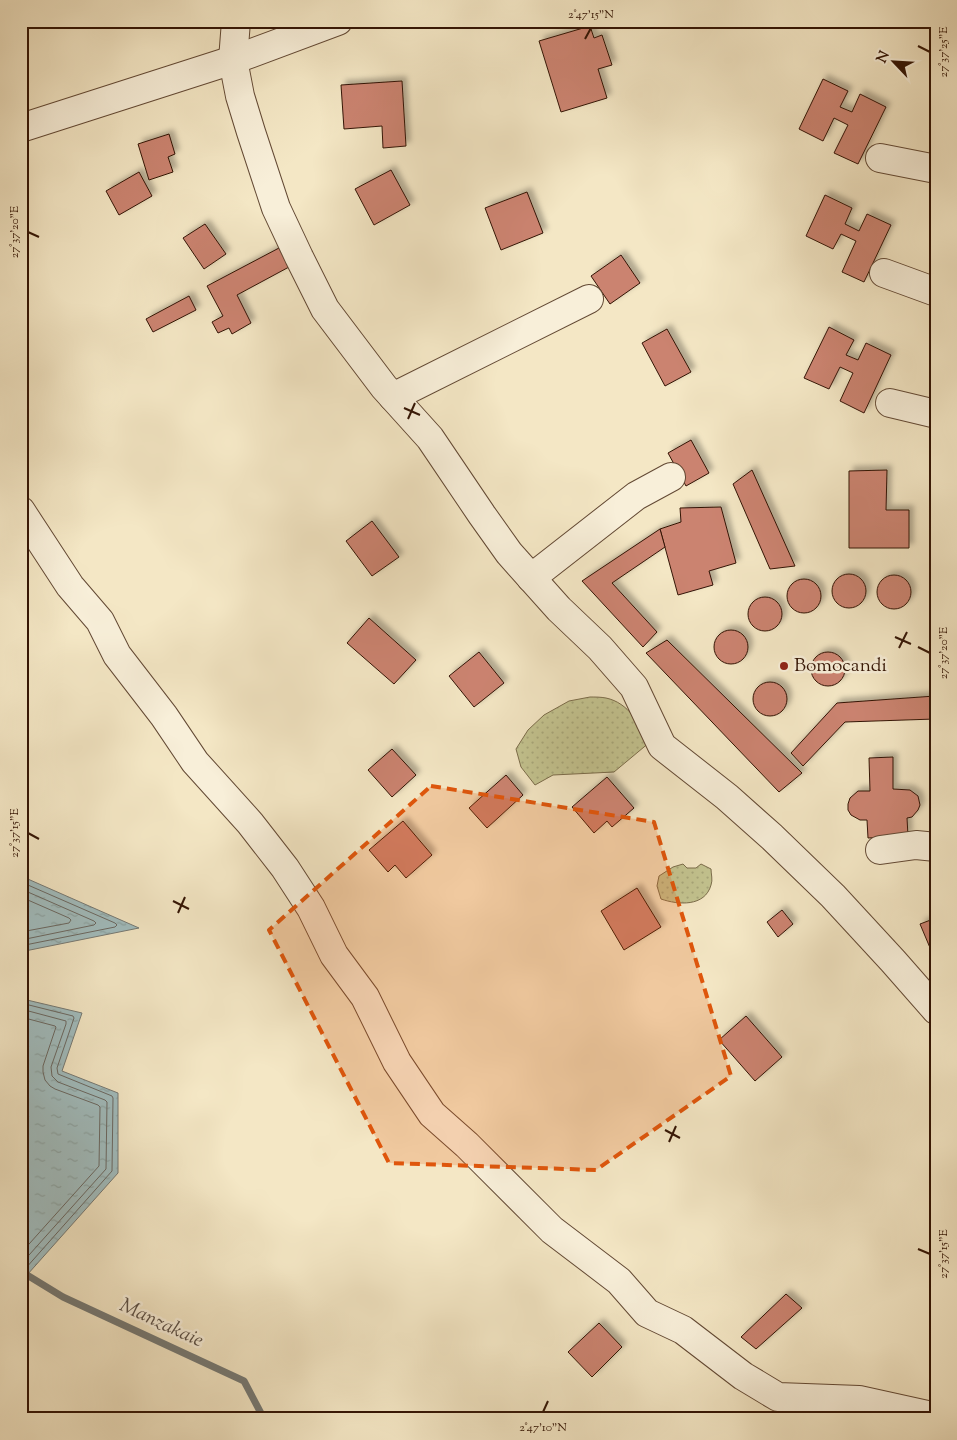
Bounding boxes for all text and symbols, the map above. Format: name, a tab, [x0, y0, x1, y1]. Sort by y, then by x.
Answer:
text: 2°47'15"N	[568, 6, 614, 24]
text: 27°37'25"E	[935, 26, 953, 77]
north arrow	[870, 38, 920, 88]
text: N	[873, 48, 895, 67]
text: 27°37'20"E	[6, 205, 24, 258]
text: 27°37'20"E	[935, 626, 953, 679]
place label: Bomocandi	[794, 653, 887, 680]
marker: Bomocandi	[778, 660, 790, 672]
text: 27°37'15"E	[6, 808, 24, 858]
text: 27°37'15"E	[935, 1229, 953, 1279]
water label: Manzakaie	[114, 1292, 208, 1356]
text: 2°47'10"N	[519, 1419, 567, 1437]

